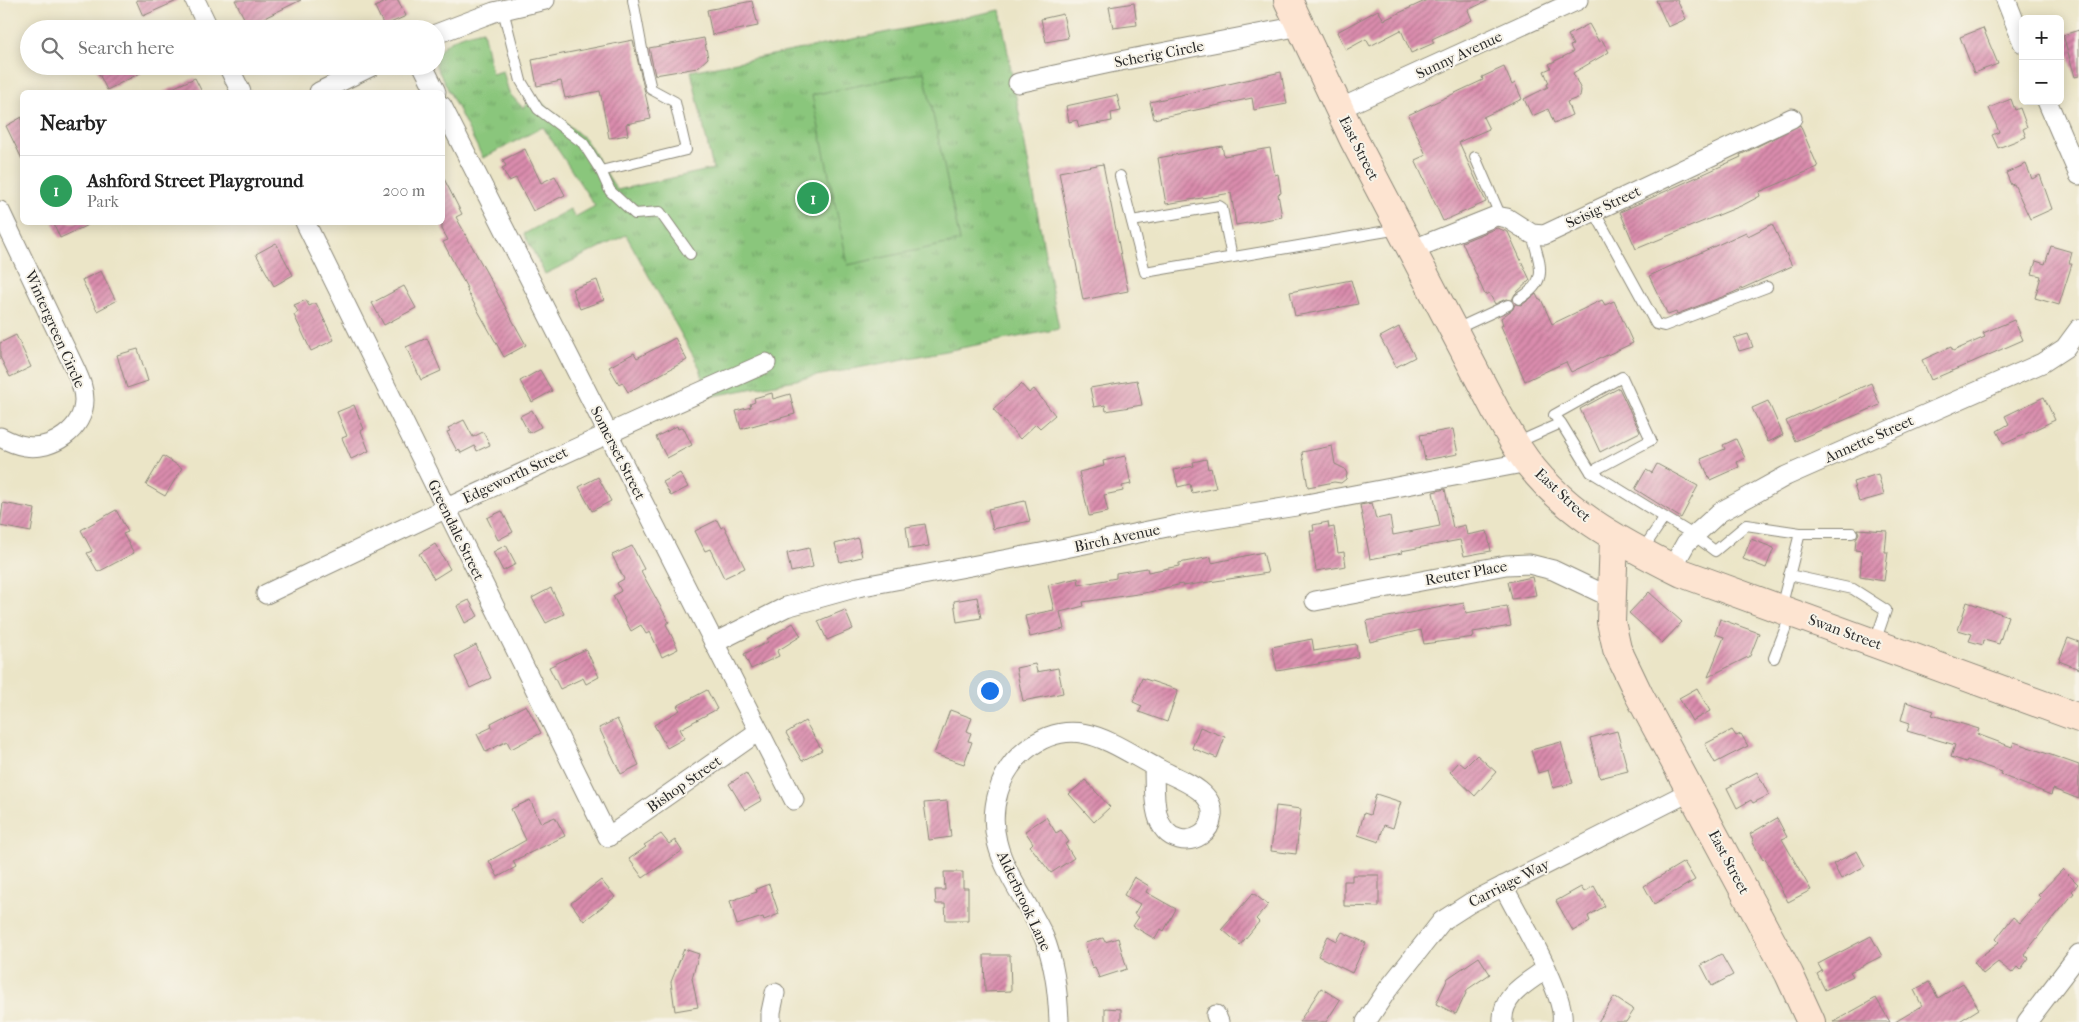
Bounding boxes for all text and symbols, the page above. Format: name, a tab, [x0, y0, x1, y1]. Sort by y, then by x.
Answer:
map controls	[2019, 15, 2064, 105]
button: +	[2019, 15, 2064, 60]
search box	[20, 20, 445, 75]
street label: Sunny Avenue	[1413, 27, 1505, 83]
icon: search	[38, 34, 66, 62]
street label: Scherig Circle	[1113, 36, 1206, 72]
text: Search here	[78, 37, 174, 59]
button: −	[2019, 60, 2064, 105]
text: Nearby	[40, 111, 106, 135]
street label: East Street	[1335, 113, 1383, 184]
text: Ashford Street Playground	[87, 170, 304, 192]
pin: 1	[797, 179, 829, 217]
text: 1	[53, 181, 59, 200]
text: 200 m	[382, 181, 425, 200]
street label: Seisig Street	[1563, 182, 1644, 232]
text: Park	[87, 192, 119, 211]
street label: Wintergreen Circle	[21, 267, 89, 391]
street label: Somerset Street	[587, 403, 650, 503]
street label: Annette Street	[1821, 411, 1917, 467]
street label: Edgeworth Street	[460, 442, 571, 507]
street label: East Street	[1531, 465, 1595, 526]
street label: Greendale Street	[424, 477, 488, 584]
street label: Birch Avenue	[1073, 520, 1162, 556]
street label: Reuter Place	[1424, 557, 1509, 589]
street label: Swan Street	[1806, 610, 1885, 654]
your location	[977, 678, 1003, 704]
street label: Bishop Street	[643, 751, 725, 816]
street label: East Street	[1705, 827, 1754, 898]
street label: Alderbrook Lane	[993, 847, 1055, 954]
street label: Carriage Way	[1466, 855, 1553, 911]

